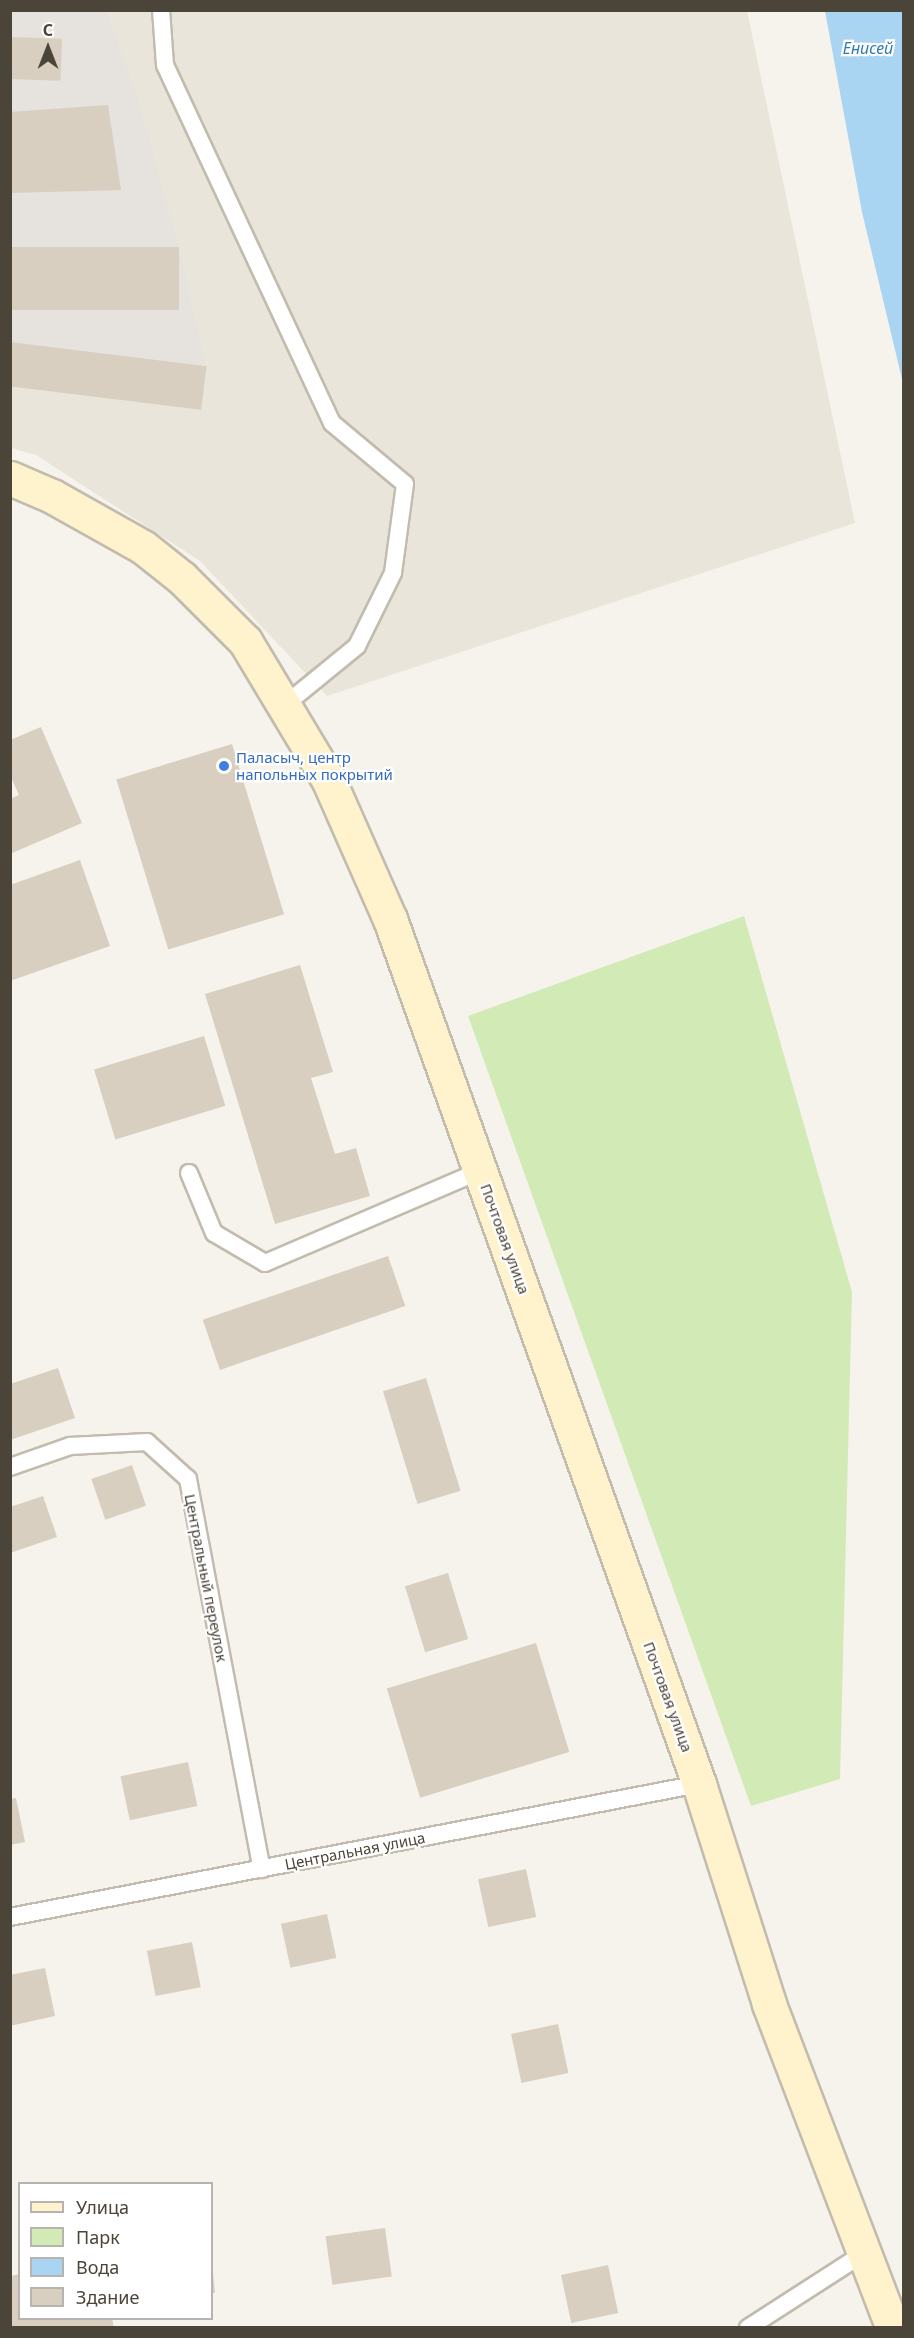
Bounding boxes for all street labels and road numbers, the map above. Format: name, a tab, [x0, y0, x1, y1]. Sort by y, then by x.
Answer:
street label: Почтовая улица	[477, 1181, 533, 1297]
street label: Центральный переулок	[181, 1493, 231, 1663]
street label: Почтовая улица	[640, 1639, 696, 1755]
street label: Центральная улица	[283, 1829, 427, 1873]

